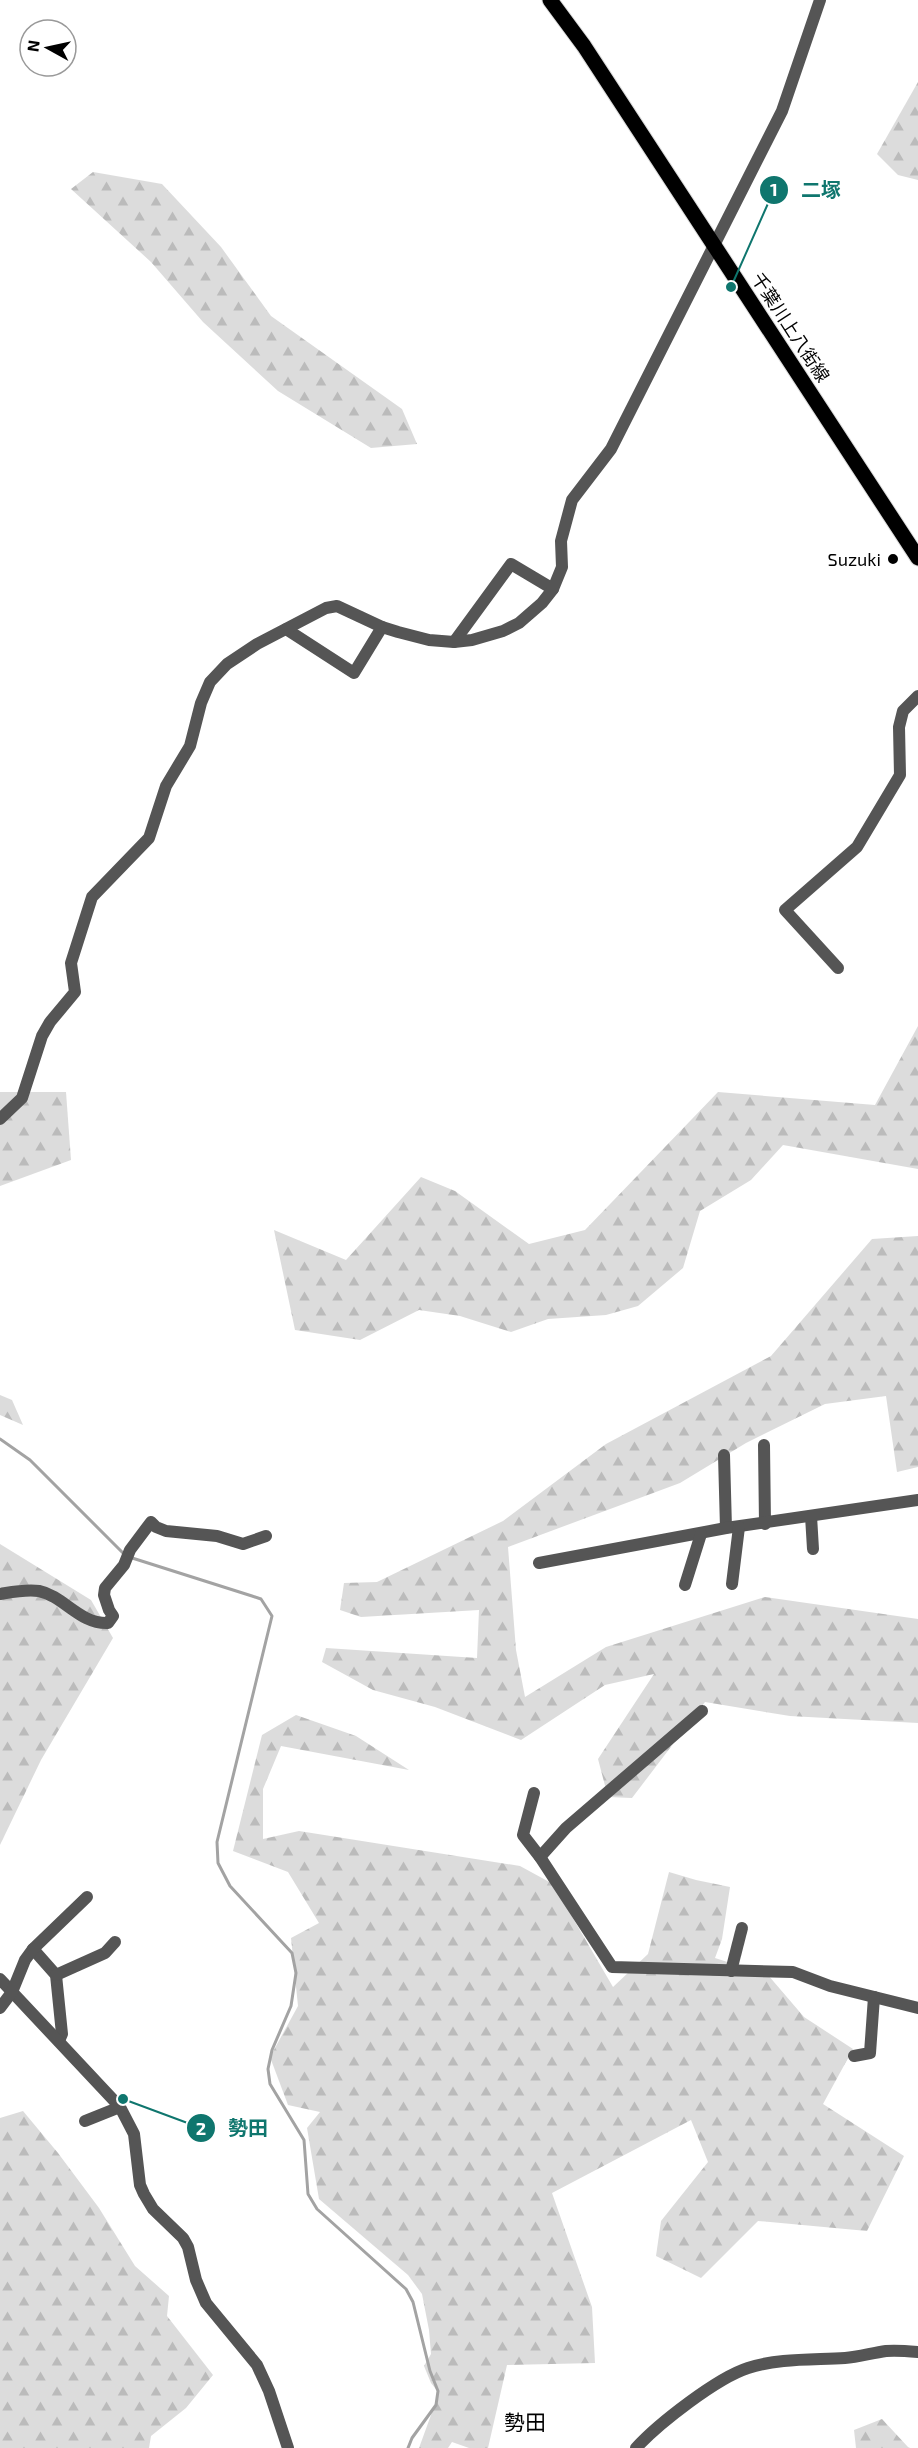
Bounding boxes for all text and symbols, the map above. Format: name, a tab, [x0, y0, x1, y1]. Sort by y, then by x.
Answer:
north arrow	[18, 18, 78, 78]
text: N	[22, 39, 43, 53]
callout: 二塚	[759, 171, 853, 209]
text: 二塚	[801, 177, 841, 201]
text: 1	[770, 178, 778, 200]
street label: 千葉川上八街線	[747, 268, 835, 386]
place label: Suzuki	[828, 548, 881, 570]
marker: Suzuki	[886, 552, 900, 566]
callout: 勢田	[186, 2109, 280, 2147]
text: 勢田	[228, 2115, 268, 2139]
text: 2	[196, 2117, 206, 2139]
district label: 勢田	[504, 2409, 546, 2434]

